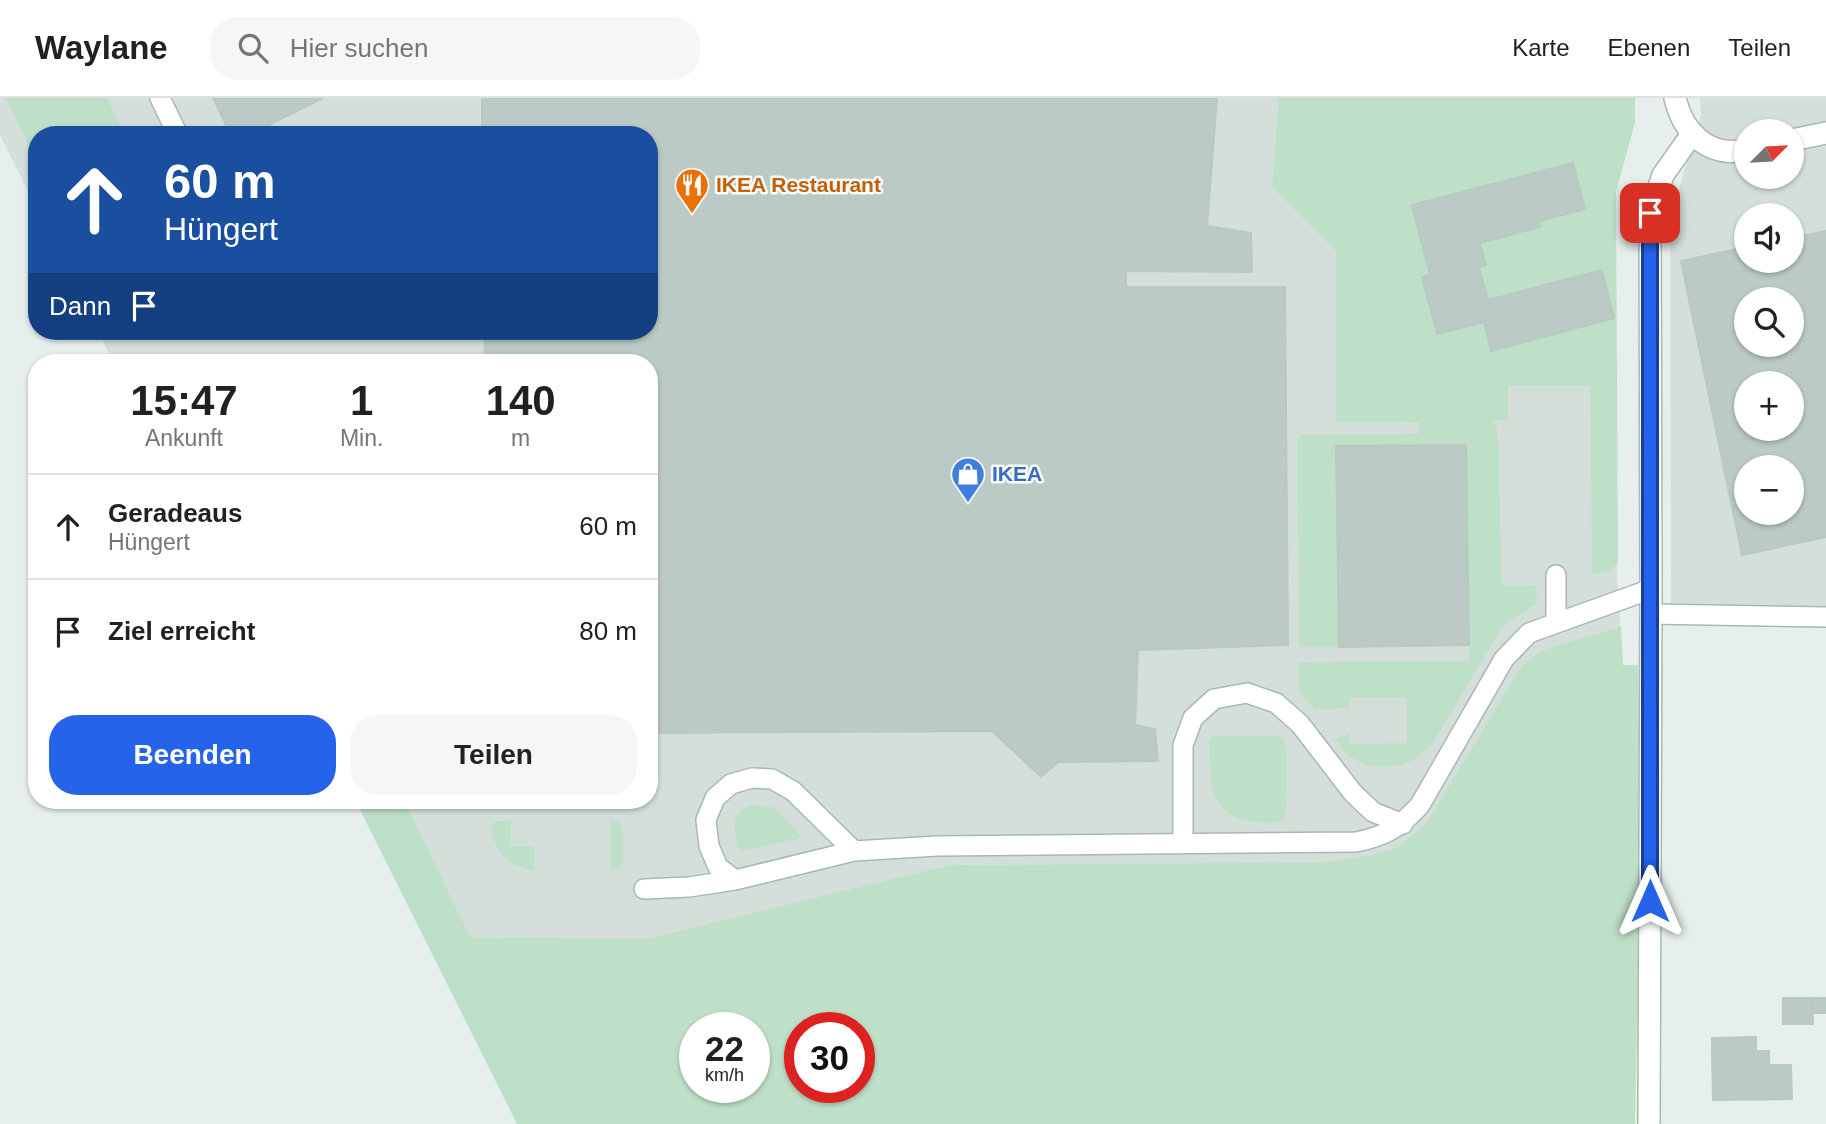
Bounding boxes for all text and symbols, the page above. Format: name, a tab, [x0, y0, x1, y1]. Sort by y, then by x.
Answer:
search box	[210, 17, 700, 80]
text: Waylane	[35, 29, 168, 66]
icon: search	[234, 29, 272, 67]
text: Hier suchen	[290, 33, 428, 63]
text: Karte	[1512, 34, 1570, 61]
text: Ebenen	[1608, 34, 1690, 61]
text: Teilen	[1728, 34, 1791, 61]
north arrow	[1734, 119, 1804, 189]
map controls	[1734, 119, 1804, 525]
icon: ahead	[49, 154, 140, 245]
text: 60 m	[164, 154, 276, 208]
restaurant icon: IKEA Restaurant	[673, 166, 711, 215]
place label: IKEA Restaurant	[716, 173, 881, 196]
pin	[1620, 183, 1680, 243]
icon: arrive	[1631, 194, 1669, 232]
button: sound	[1734, 203, 1804, 273]
text: Hüngert	[164, 211, 278, 247]
icon: arrive	[125, 287, 163, 325]
button: search	[1734, 287, 1804, 357]
text: Dann	[49, 291, 111, 321]
button: +	[1734, 371, 1804, 441]
text: 15:47	[130, 377, 238, 424]
text: 1	[350, 377, 373, 424]
text: 140	[486, 377, 556, 424]
text: Ankunft	[145, 425, 223, 451]
text: Min.	[340, 425, 383, 451]
text: m	[511, 425, 530, 451]
shop icon: IKEA	[949, 455, 987, 504]
button: −	[1734, 455, 1804, 525]
place label: IKEA	[992, 462, 1042, 485]
text: Geradeaus	[108, 498, 242, 528]
icon: ahead	[49, 508, 87, 546]
text: 60 m	[579, 511, 637, 541]
text: Hüngert	[108, 529, 190, 555]
icon: arrive	[49, 613, 87, 651]
text: Ziel erreicht	[108, 616, 255, 646]
text: 80 m	[579, 616, 637, 646]
button: Beenden	[49, 715, 336, 795]
button: Teilen	[350, 715, 637, 795]
position arrow	[1613, 864, 1687, 938]
speed limit sign: 30	[784, 1012, 875, 1103]
text: 22	[705, 1029, 744, 1068]
text: km/h	[705, 1065, 744, 1085]

